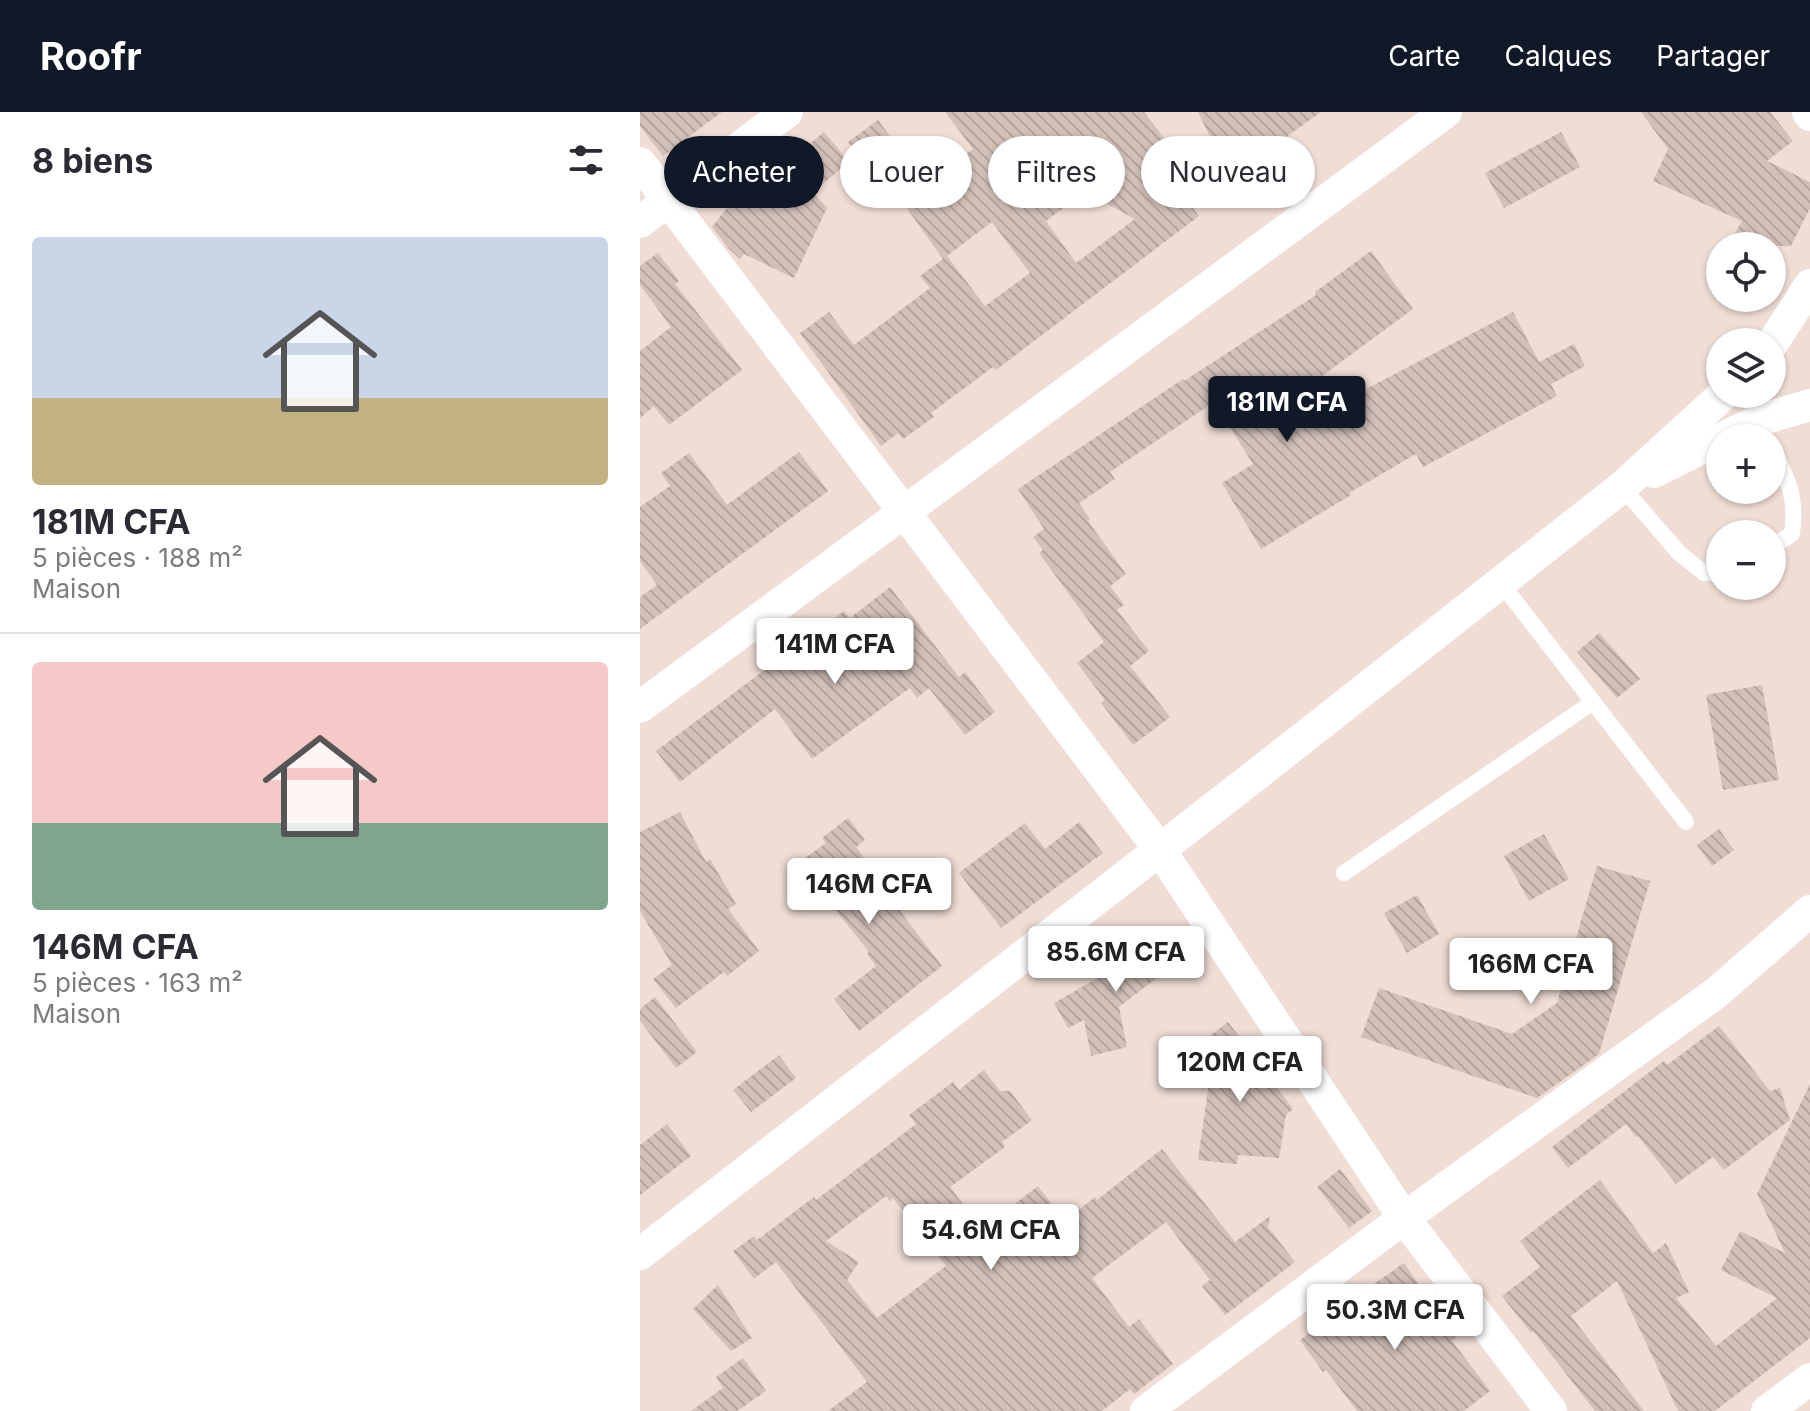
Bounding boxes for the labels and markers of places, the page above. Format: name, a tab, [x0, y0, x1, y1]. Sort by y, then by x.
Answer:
pin: 181M CFA	[1204, 376, 1370, 444]
pin: 141M CFA	[752, 618, 918, 686]
pin: 146M CFA	[786, 858, 952, 926]
pin: 85.6M CFA	[1024, 926, 1208, 994]
pin: 166M CFA	[1448, 938, 1614, 1006]
pin: 120M CFA	[1157, 1036, 1323, 1104]
pin: 54.6M CFA	[899, 1204, 1083, 1272]
pin: 50.3M CFA	[1303, 1284, 1487, 1352]

